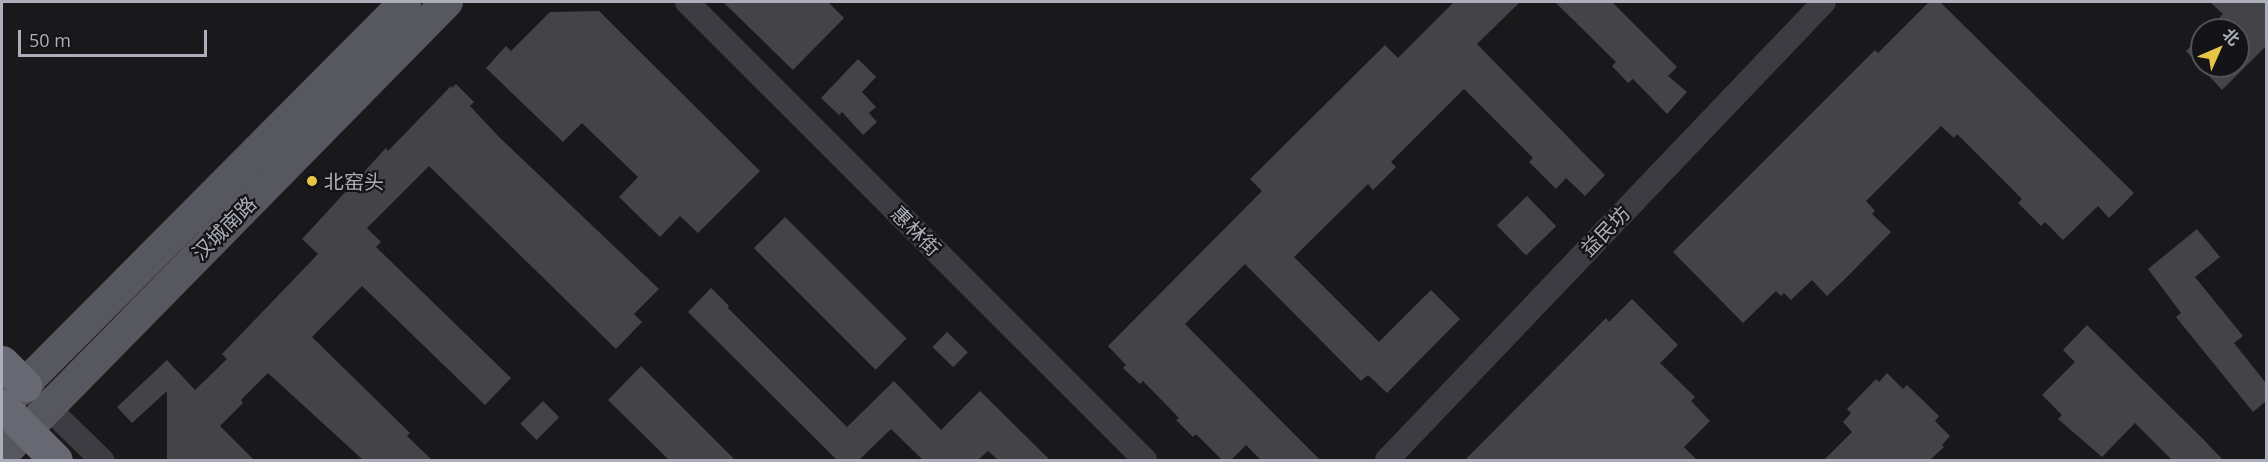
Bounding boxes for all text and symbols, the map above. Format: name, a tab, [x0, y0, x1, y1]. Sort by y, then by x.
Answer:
scale bar	[21, 18, 210, 56]
north arrow	[2190, 18, 2250, 78]
text: 北	[2218, 23, 2245, 50]
text: 50 m	[29, 28, 71, 52]
place label: 北窑头	[324, 169, 384, 193]
marker: 北窑头	[305, 174, 319, 188]
street label: 汉城南路	[187, 191, 261, 265]
street label: 惠林街	[886, 201, 946, 261]
street label: 益民坊	[1576, 201, 1634, 261]

